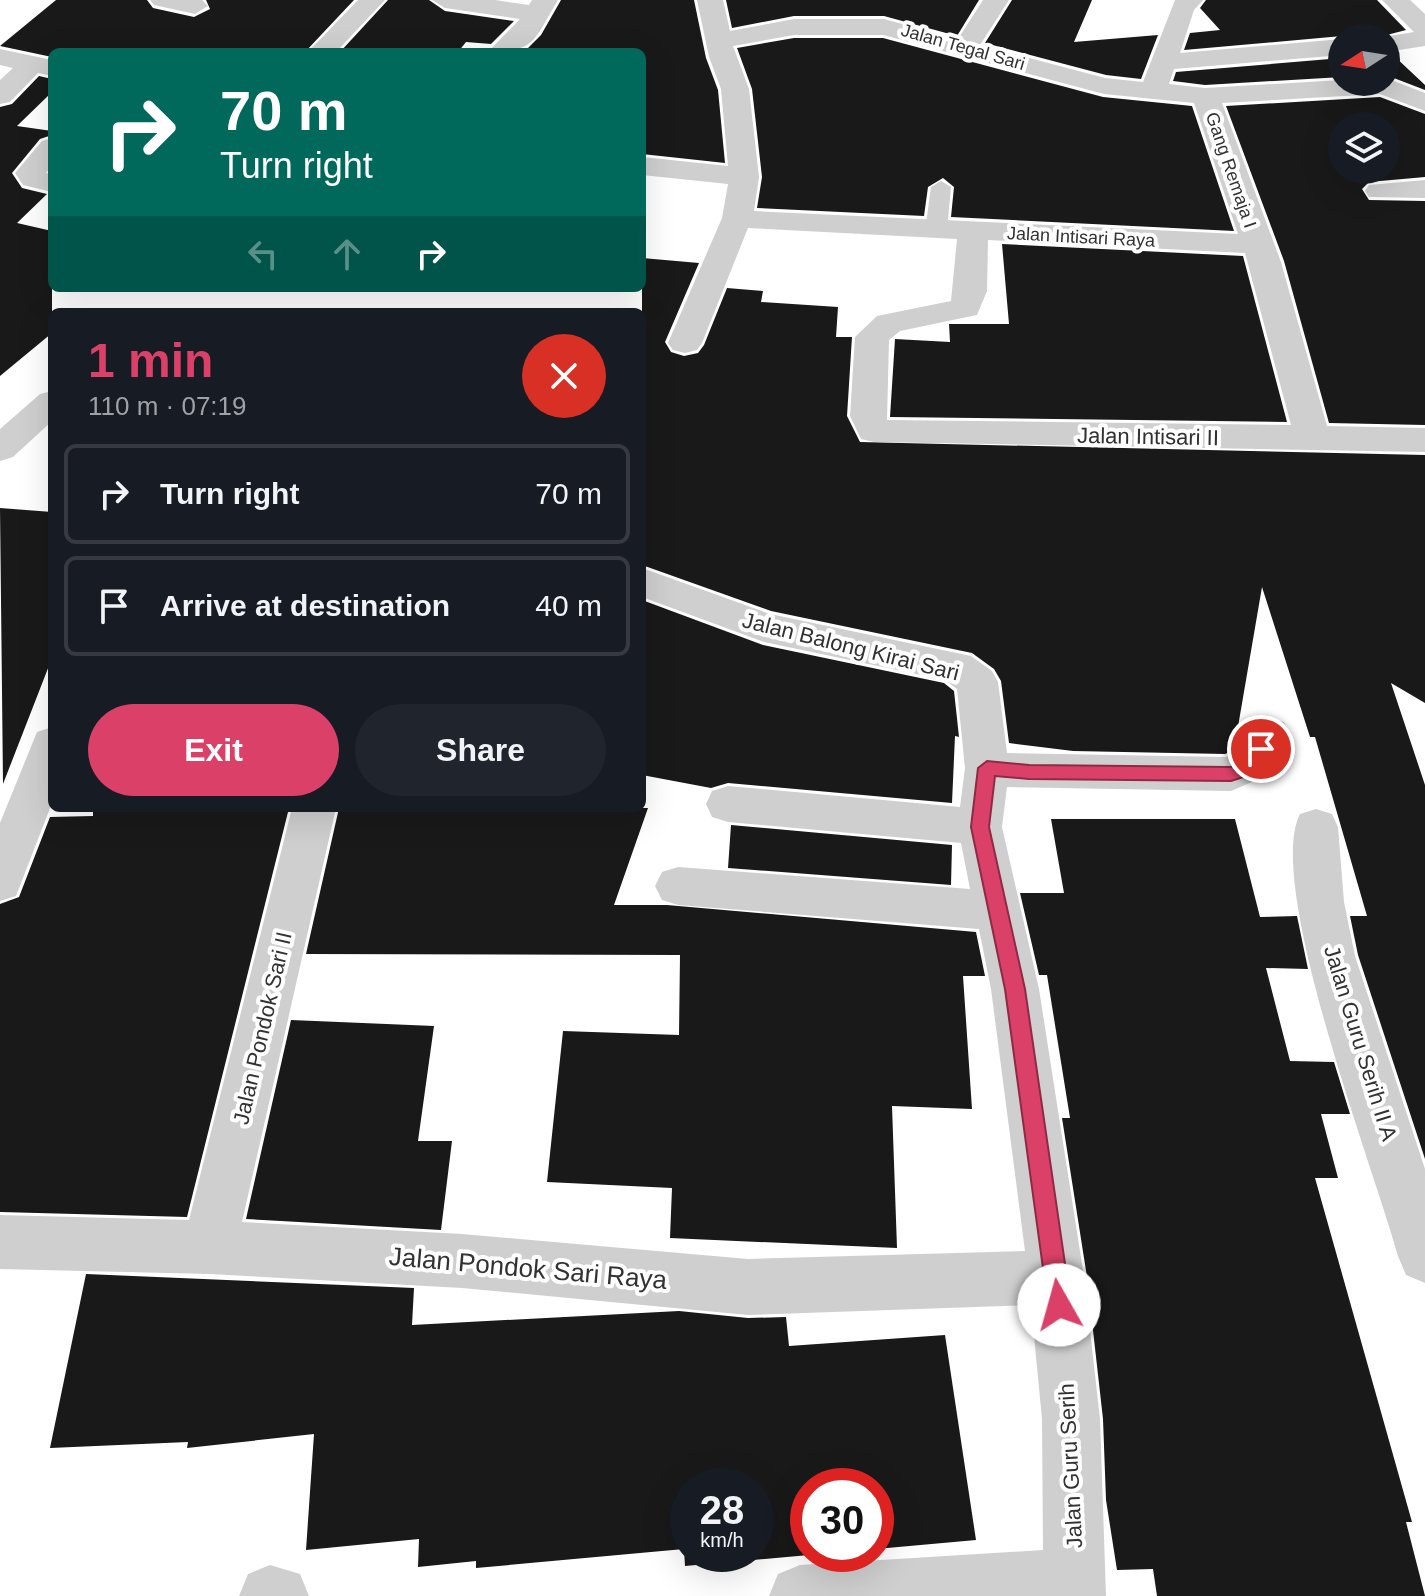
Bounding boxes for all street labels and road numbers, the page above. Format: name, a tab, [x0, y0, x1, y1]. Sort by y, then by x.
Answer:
street label: Jalan Tegal Sari	[899, 20, 1027, 74]
street label: Gang Remaja I	[1202, 110, 1260, 230]
street label: Jalan Intisari Raya	[1007, 223, 1156, 251]
street label: Jalan Intisari II	[1077, 423, 1219, 450]
street label: Jalan Balong Kirai Sari	[740, 607, 962, 686]
street label: Jalan Pondok Sari II	[228, 929, 297, 1127]
street label: Jalan Guru Serih II A	[1319, 942, 1402, 1144]
street label: Jalan Pondok Sari Raya	[388, 1241, 669, 1295]
street label: Jalan Guru Serih	[1054, 1383, 1087, 1549]

